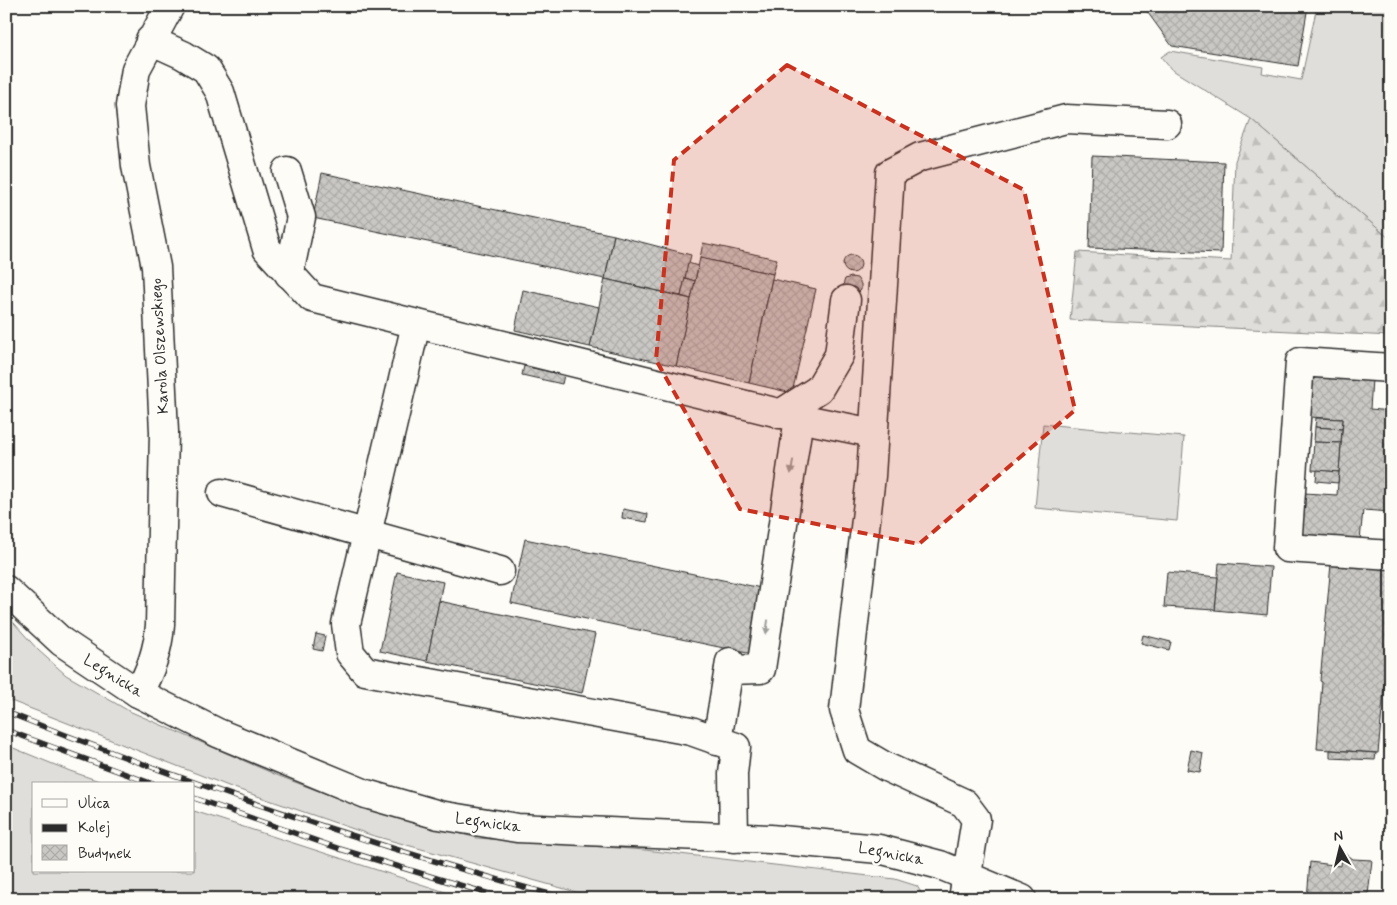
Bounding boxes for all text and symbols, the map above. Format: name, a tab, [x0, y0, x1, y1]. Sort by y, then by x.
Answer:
street label: Karola Olszewskiego	[146, 277, 174, 415]
one-way arrow	[787, 459, 795, 475]
one-way arrow	[763, 620, 771, 636]
street label: Legnicka	[79, 649, 147, 704]
legend	[32, 782, 195, 872]
text: Ulica	[78, 794, 111, 814]
street label: Legnicka	[453, 808, 523, 839]
text: Kolej	[78, 818, 110, 838]
north arrow	[1314, 822, 1364, 872]
text: N	[1332, 827, 1344, 846]
street label: Legnicka	[856, 837, 926, 872]
text: Budynek	[78, 844, 132, 864]

